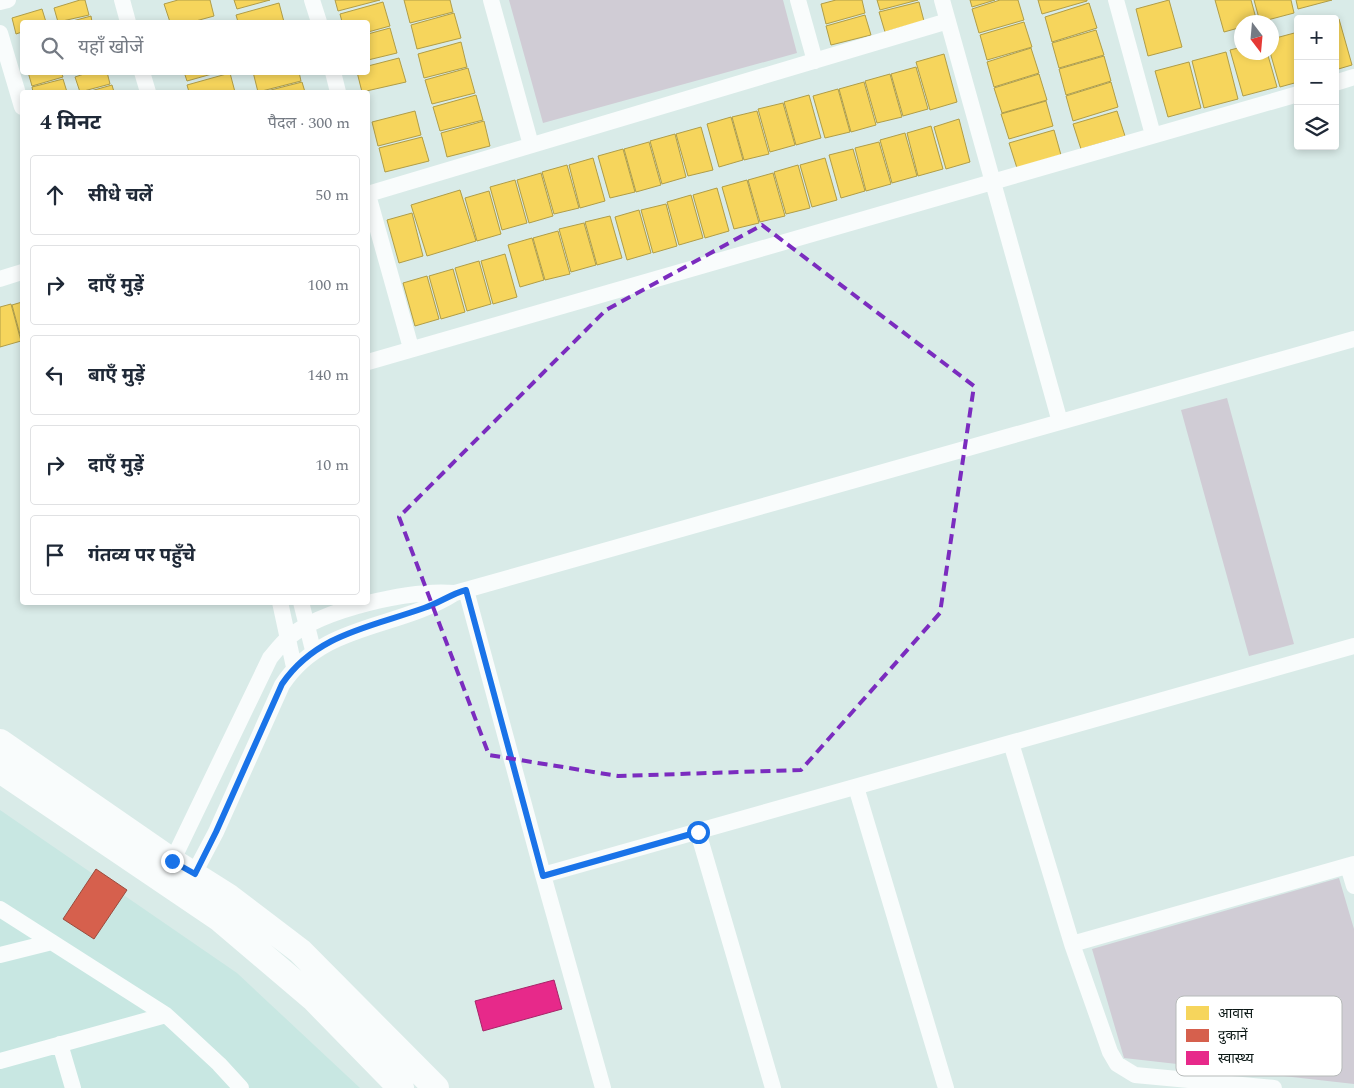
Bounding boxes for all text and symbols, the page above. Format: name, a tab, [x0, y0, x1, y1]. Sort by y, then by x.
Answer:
north arrow	[1234, 15, 1279, 60]
map controls	[1294, 15, 1339, 150]
button: +	[1294, 15, 1339, 60]
search box	[20, 20, 370, 75]
text: यहाँ खोजें	[78, 33, 143, 62]
icon: search	[38, 34, 66, 62]
button: −	[1294, 60, 1339, 105]
button: layers	[1294, 105, 1339, 150]
text: 4 मिनट	[40, 107, 101, 139]
text: पैदल · 300 m	[268, 111, 350, 135]
icon: ahead	[41, 181, 69, 209]
text: सीधे चलें	[88, 181, 153, 210]
text: 50 m	[315, 183, 349, 207]
icon: right	[41, 271, 69, 299]
text: दाएँ मुड़ें	[88, 271, 144, 300]
text: 100 m	[307, 273, 349, 297]
icon: left	[41, 361, 69, 389]
text: बाएँ मुड़ें	[88, 361, 145, 390]
text: 140 m	[307, 363, 349, 387]
icon: right	[41, 451, 69, 479]
text: दाएँ मुड़ें	[88, 451, 144, 480]
text: 10 m	[315, 453, 349, 477]
icon: arrive	[41, 541, 69, 569]
text: गंतव्य पर पहुँचे	[88, 541, 195, 570]
route start	[687, 821, 710, 844]
route end	[161, 850, 184, 873]
legend	[1176, 996, 1342, 1076]
text: आवास	[1218, 1003, 1254, 1024]
text: दुकानें	[1218, 1025, 1248, 1046]
text: स्वास्थ्य	[1218, 1048, 1254, 1069]

